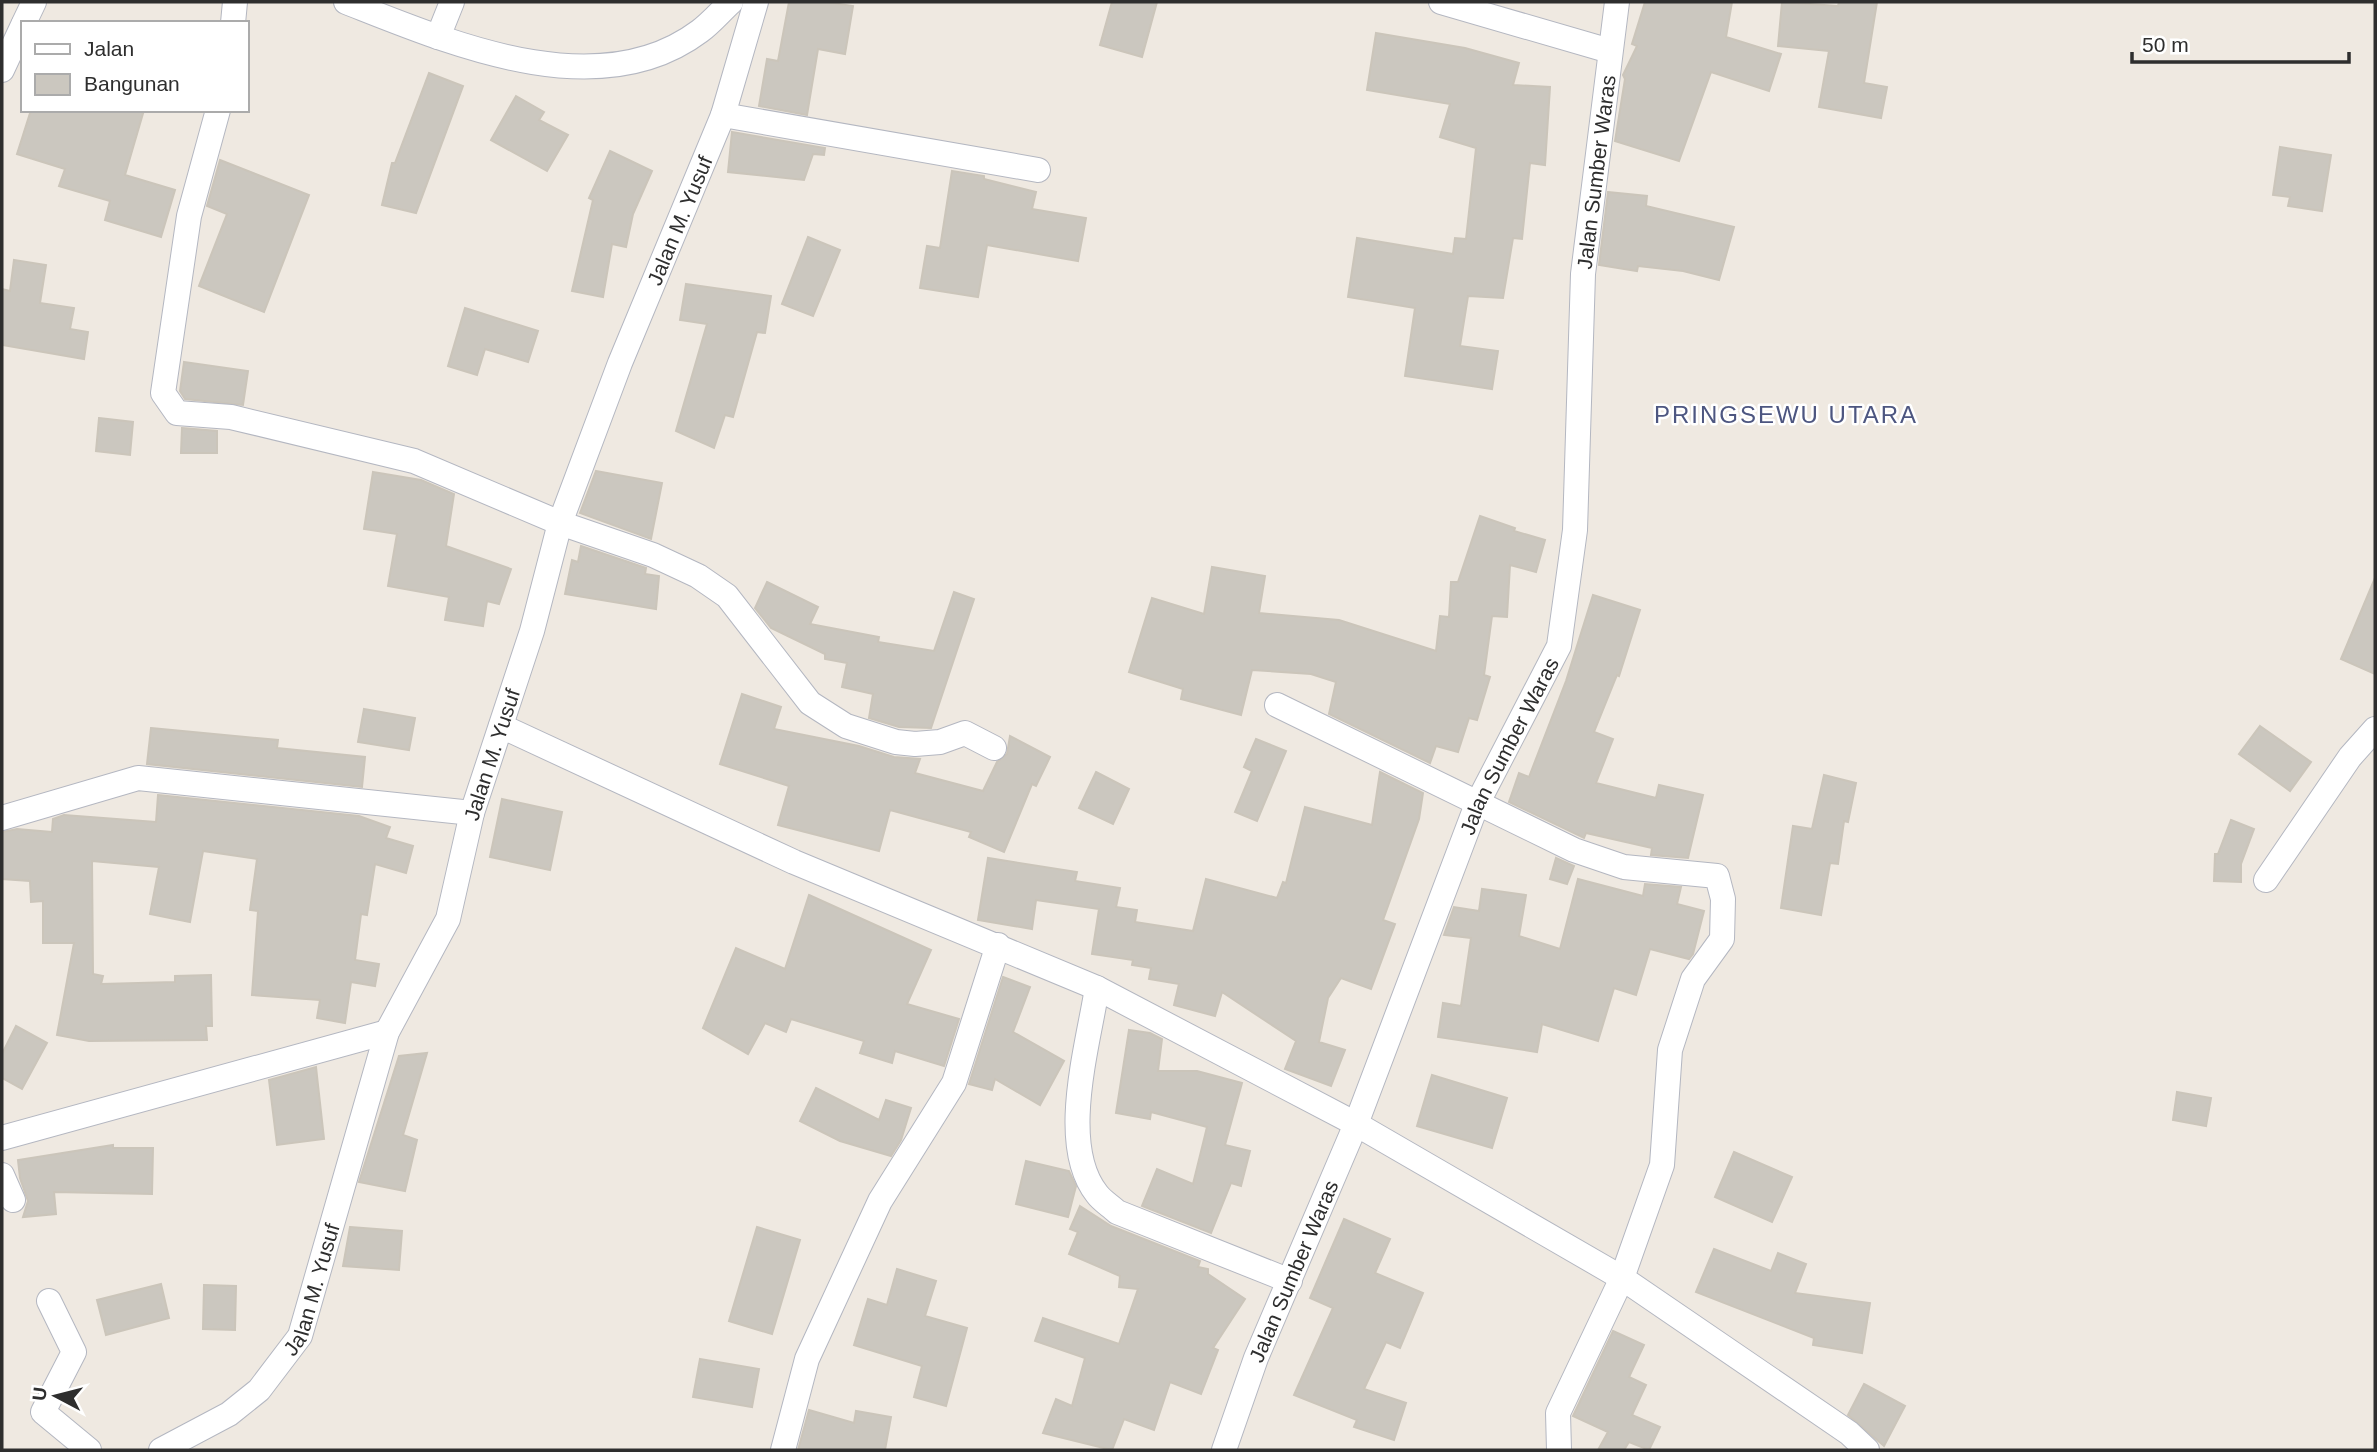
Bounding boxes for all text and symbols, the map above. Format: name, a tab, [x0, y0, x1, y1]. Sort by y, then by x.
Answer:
legend	[21, 21, 248, 112]
scale bar	[2132, 21, 2349, 65]
text: 50 m	[2142, 33, 2189, 56]
text: Jalan	[84, 37, 134, 60]
text: Bangunan	[84, 72, 180, 95]
street label: Jalan Sumber Waras	[1572, 74, 1619, 270]
street label: Jalan M. Yusuf	[642, 152, 716, 288]
district label: PRINGSEWU UTARA	[1654, 401, 1918, 428]
street label: Jalan Sumber Waras	[1455, 653, 1563, 838]
street label: Jalan M. Yusuf	[459, 686, 524, 823]
street label: Jalan Sumber Waras	[1244, 1177, 1342, 1365]
street label: Jalan M. Yusuf	[278, 1221, 343, 1360]
north arrow	[21, 1361, 91, 1431]
text: U	[28, 1386, 51, 1402]

